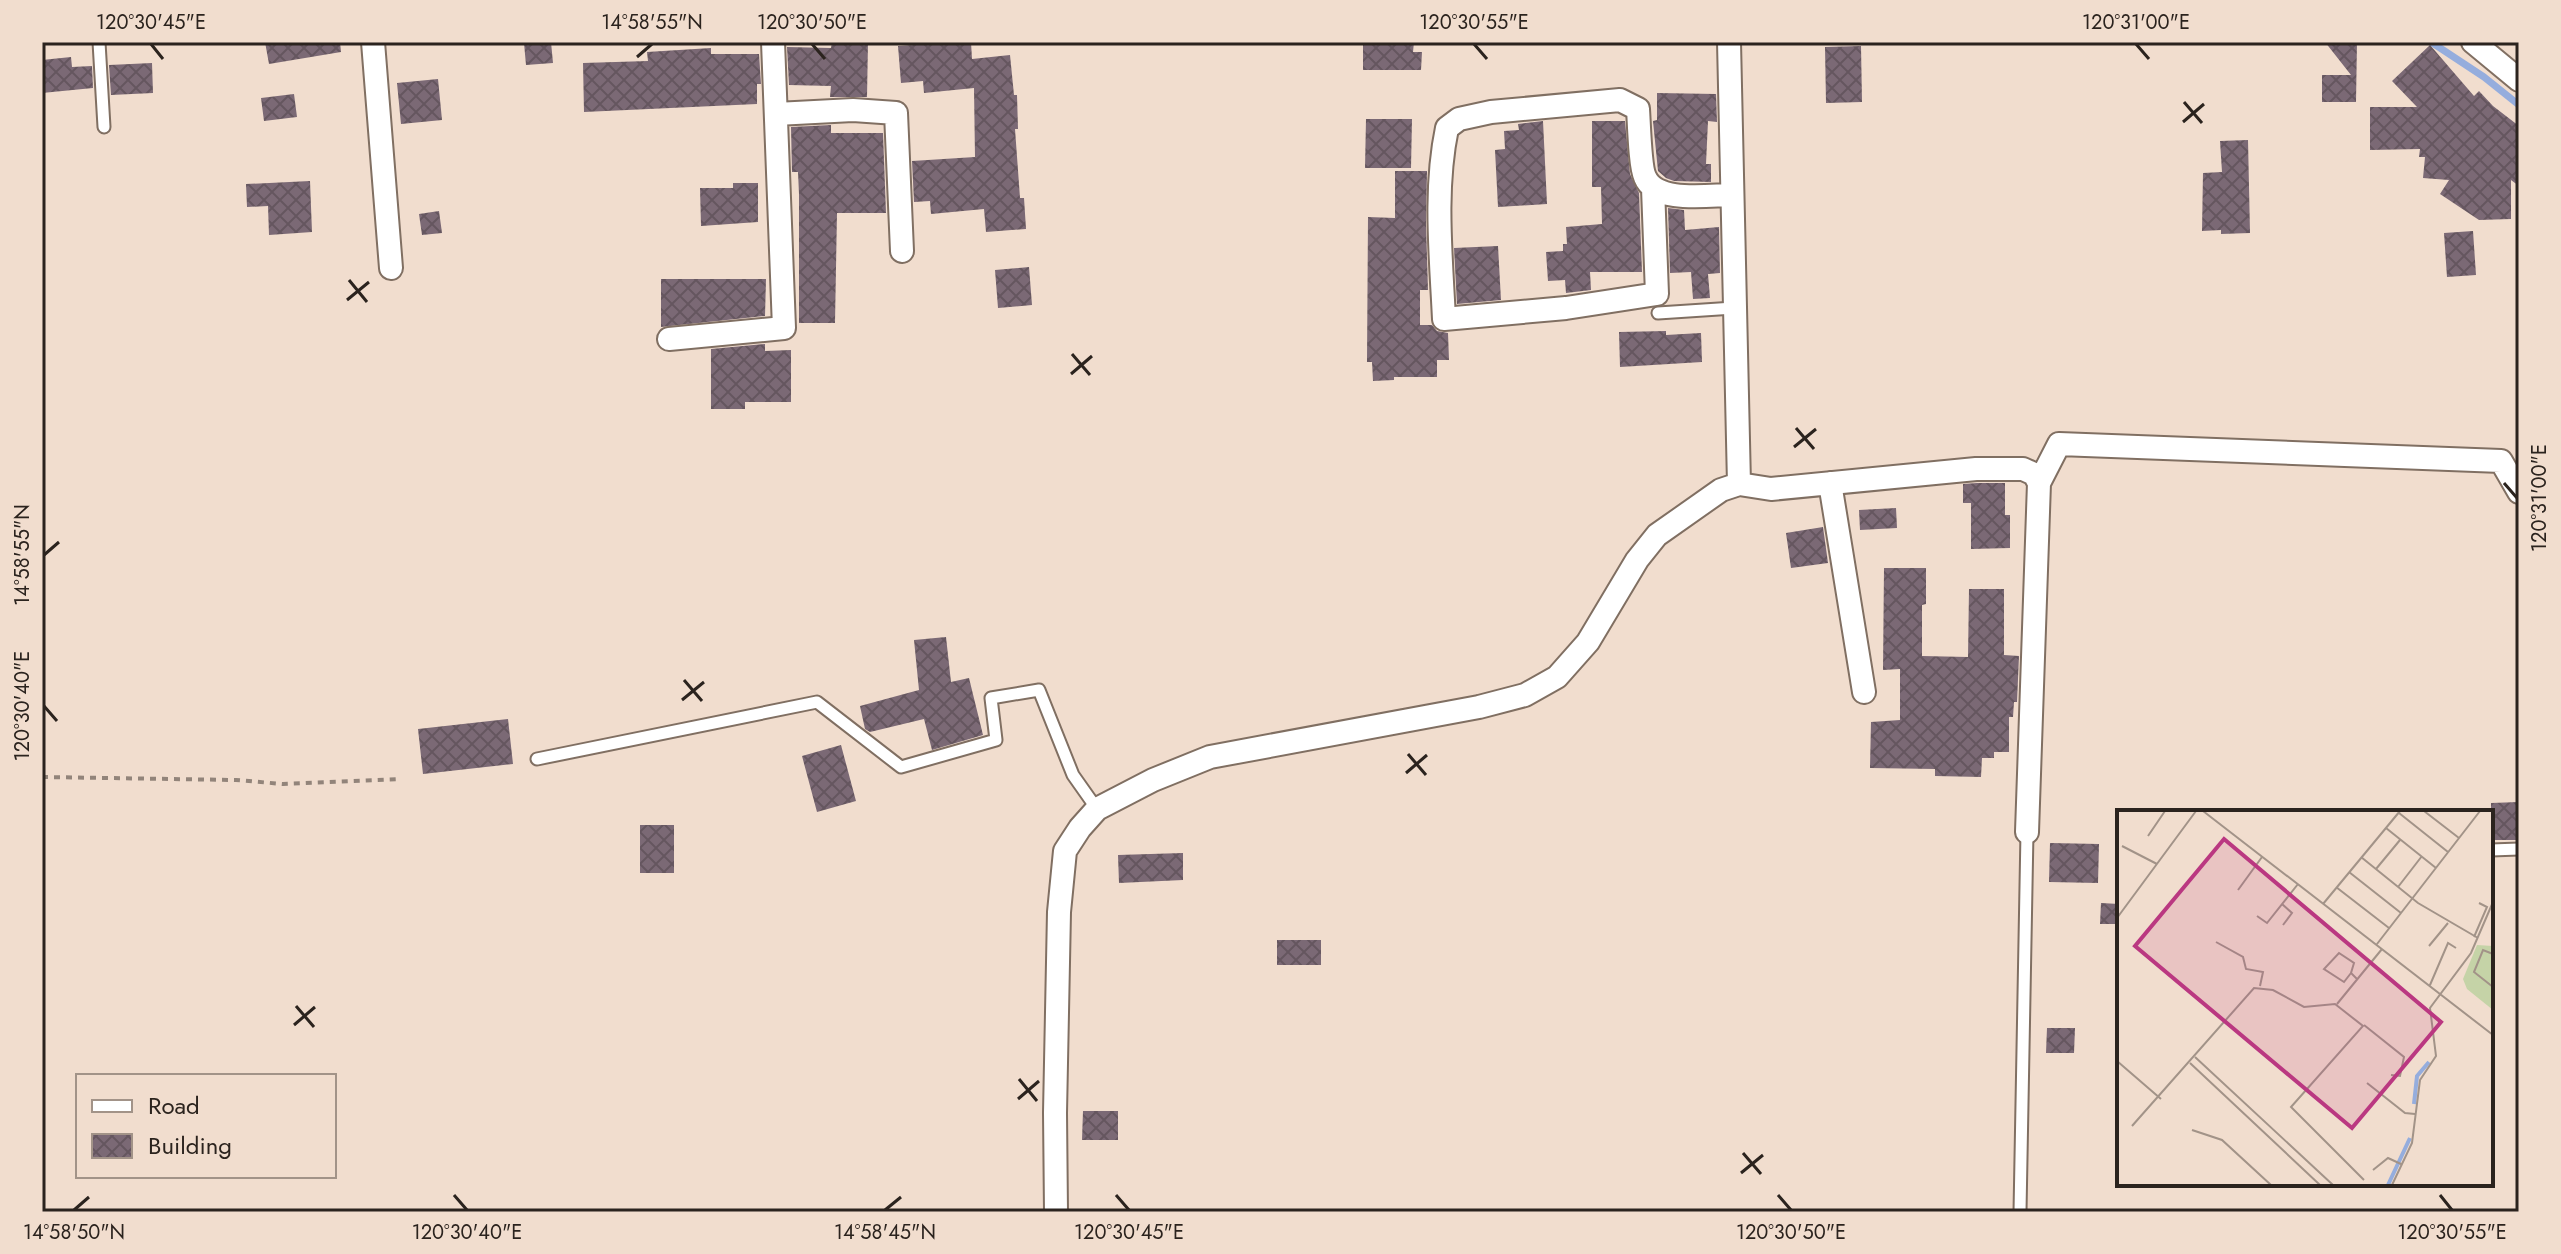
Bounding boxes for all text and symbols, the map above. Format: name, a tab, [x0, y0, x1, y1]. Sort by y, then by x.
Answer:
text: 120°30'45"E	[96, 8, 206, 37]
text: 14°58'55"N	[601, 8, 703, 37]
text: 120°30'50"E	[757, 8, 867, 37]
text: 120°30'55"E	[1419, 8, 1529, 37]
text: 120°31'00"E	[2082, 8, 2190, 37]
text: 120°31'00"E	[2525, 444, 2554, 552]
text: 14°58'55"N	[8, 504, 37, 606]
text: 120°30'40"E	[8, 651, 37, 761]
inset map	[2117, 810, 2493, 1186]
legend	[76, 1074, 336, 1178]
text: Road	[148, 1088, 200, 1123]
text: Building	[148, 1128, 232, 1163]
text: 14°58'50"N	[23, 1218, 125, 1247]
text: 120°30'40"E	[412, 1218, 522, 1247]
text: 14°58'45"N	[834, 1218, 936, 1247]
text: 120°30'45"E	[1074, 1218, 1184, 1247]
text: 120°30'50"E	[1736, 1218, 1846, 1247]
text: 120°30'55"E	[2397, 1218, 2507, 1247]

